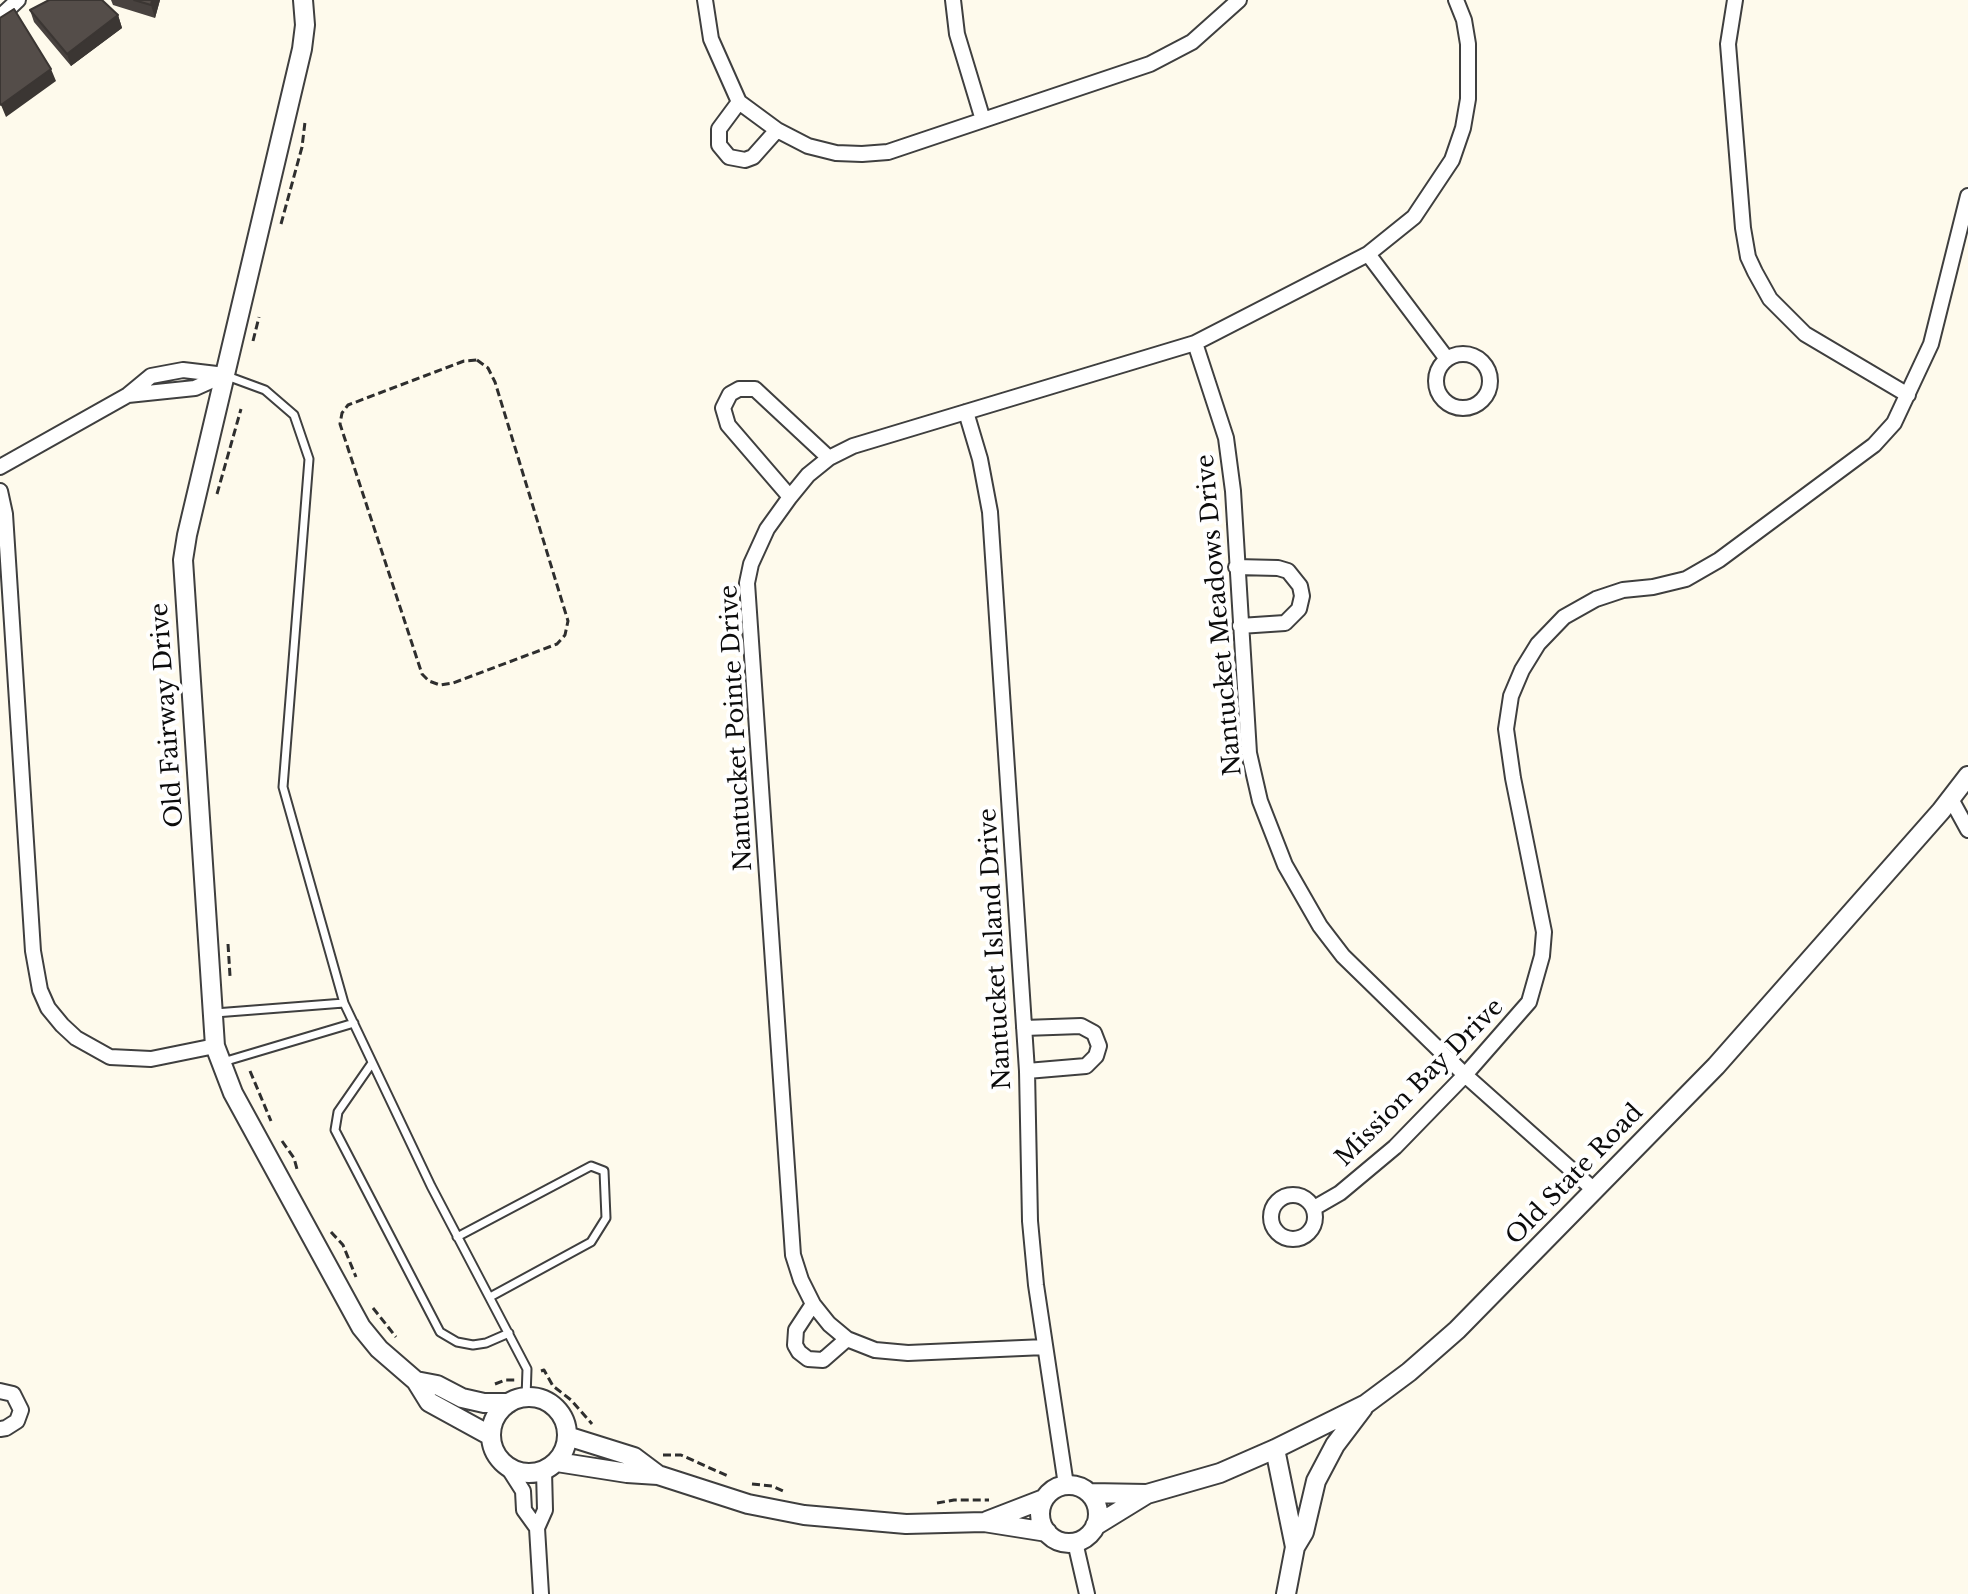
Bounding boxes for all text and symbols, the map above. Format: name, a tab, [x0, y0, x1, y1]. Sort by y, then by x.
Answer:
street label: Nantucket Meadows Drive	[1192, 453, 1248, 777]
street label: Nantucket Pointe Drive	[715, 584, 759, 872]
street label: Old Fairway Drive	[146, 602, 190, 828]
street label: Nantucket Island Drive	[974, 807, 1018, 1091]
street label: Mission Bay Drive	[1330, 993, 1510, 1173]
street label: Old State Road	[1501, 1099, 1649, 1251]

